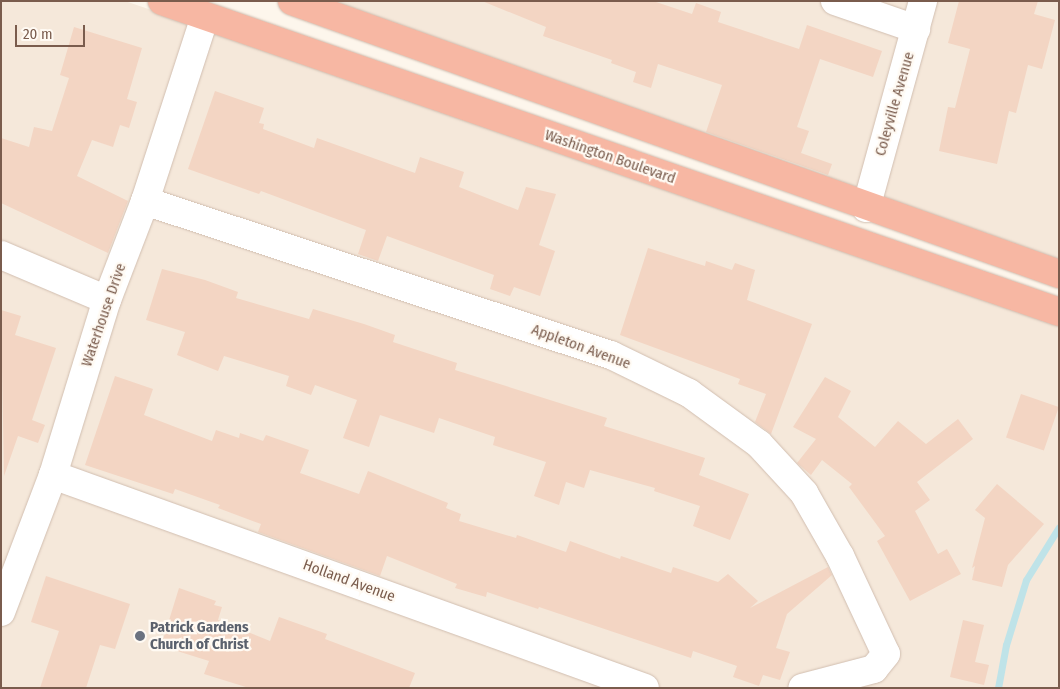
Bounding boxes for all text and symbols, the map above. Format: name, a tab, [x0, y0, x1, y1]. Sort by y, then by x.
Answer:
scale bar	[18, 15, 88, 47]
text: 20 m	[23, 25, 53, 43]
street label: Coleyville Avenue	[872, 50, 918, 158]
street label: Washington Boulevard	[542, 126, 678, 188]
street label: Waterhouse Drive	[78, 261, 130, 369]
street label: Appleton Avenue	[529, 321, 633, 373]
street label: Holland Avenue	[300, 556, 398, 606]
place label: Patrick Gardens Church of Christ	[150, 618, 249, 653]
marker: Patrick Gardens Church of Christ	[134, 630, 146, 642]

